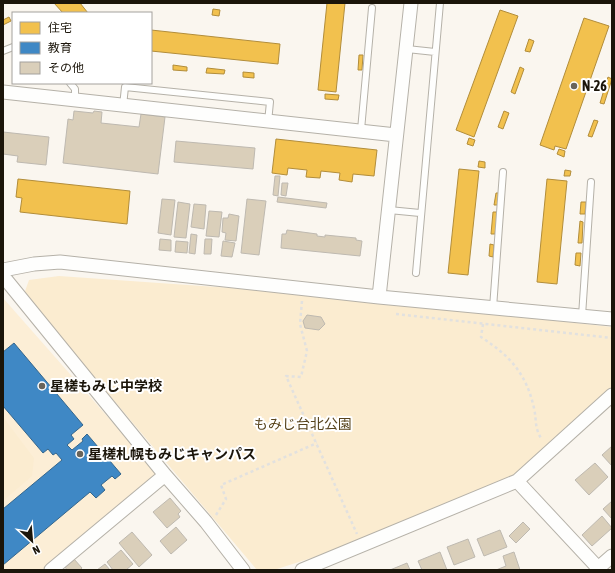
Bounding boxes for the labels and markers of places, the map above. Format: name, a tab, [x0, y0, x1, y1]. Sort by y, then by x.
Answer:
place label: N-26	[582, 78, 607, 94]
marker: N-26	[569, 81, 579, 91]
place label: 星槎もみじ中学校	[50, 378, 162, 394]
marker: 星槎もみじ中学校	[37, 381, 47, 391]
place label: 星槎札幌もみじキャンパス	[88, 446, 256, 462]
marker: 星槎札幌もみじキャンパス	[75, 449, 85, 459]

